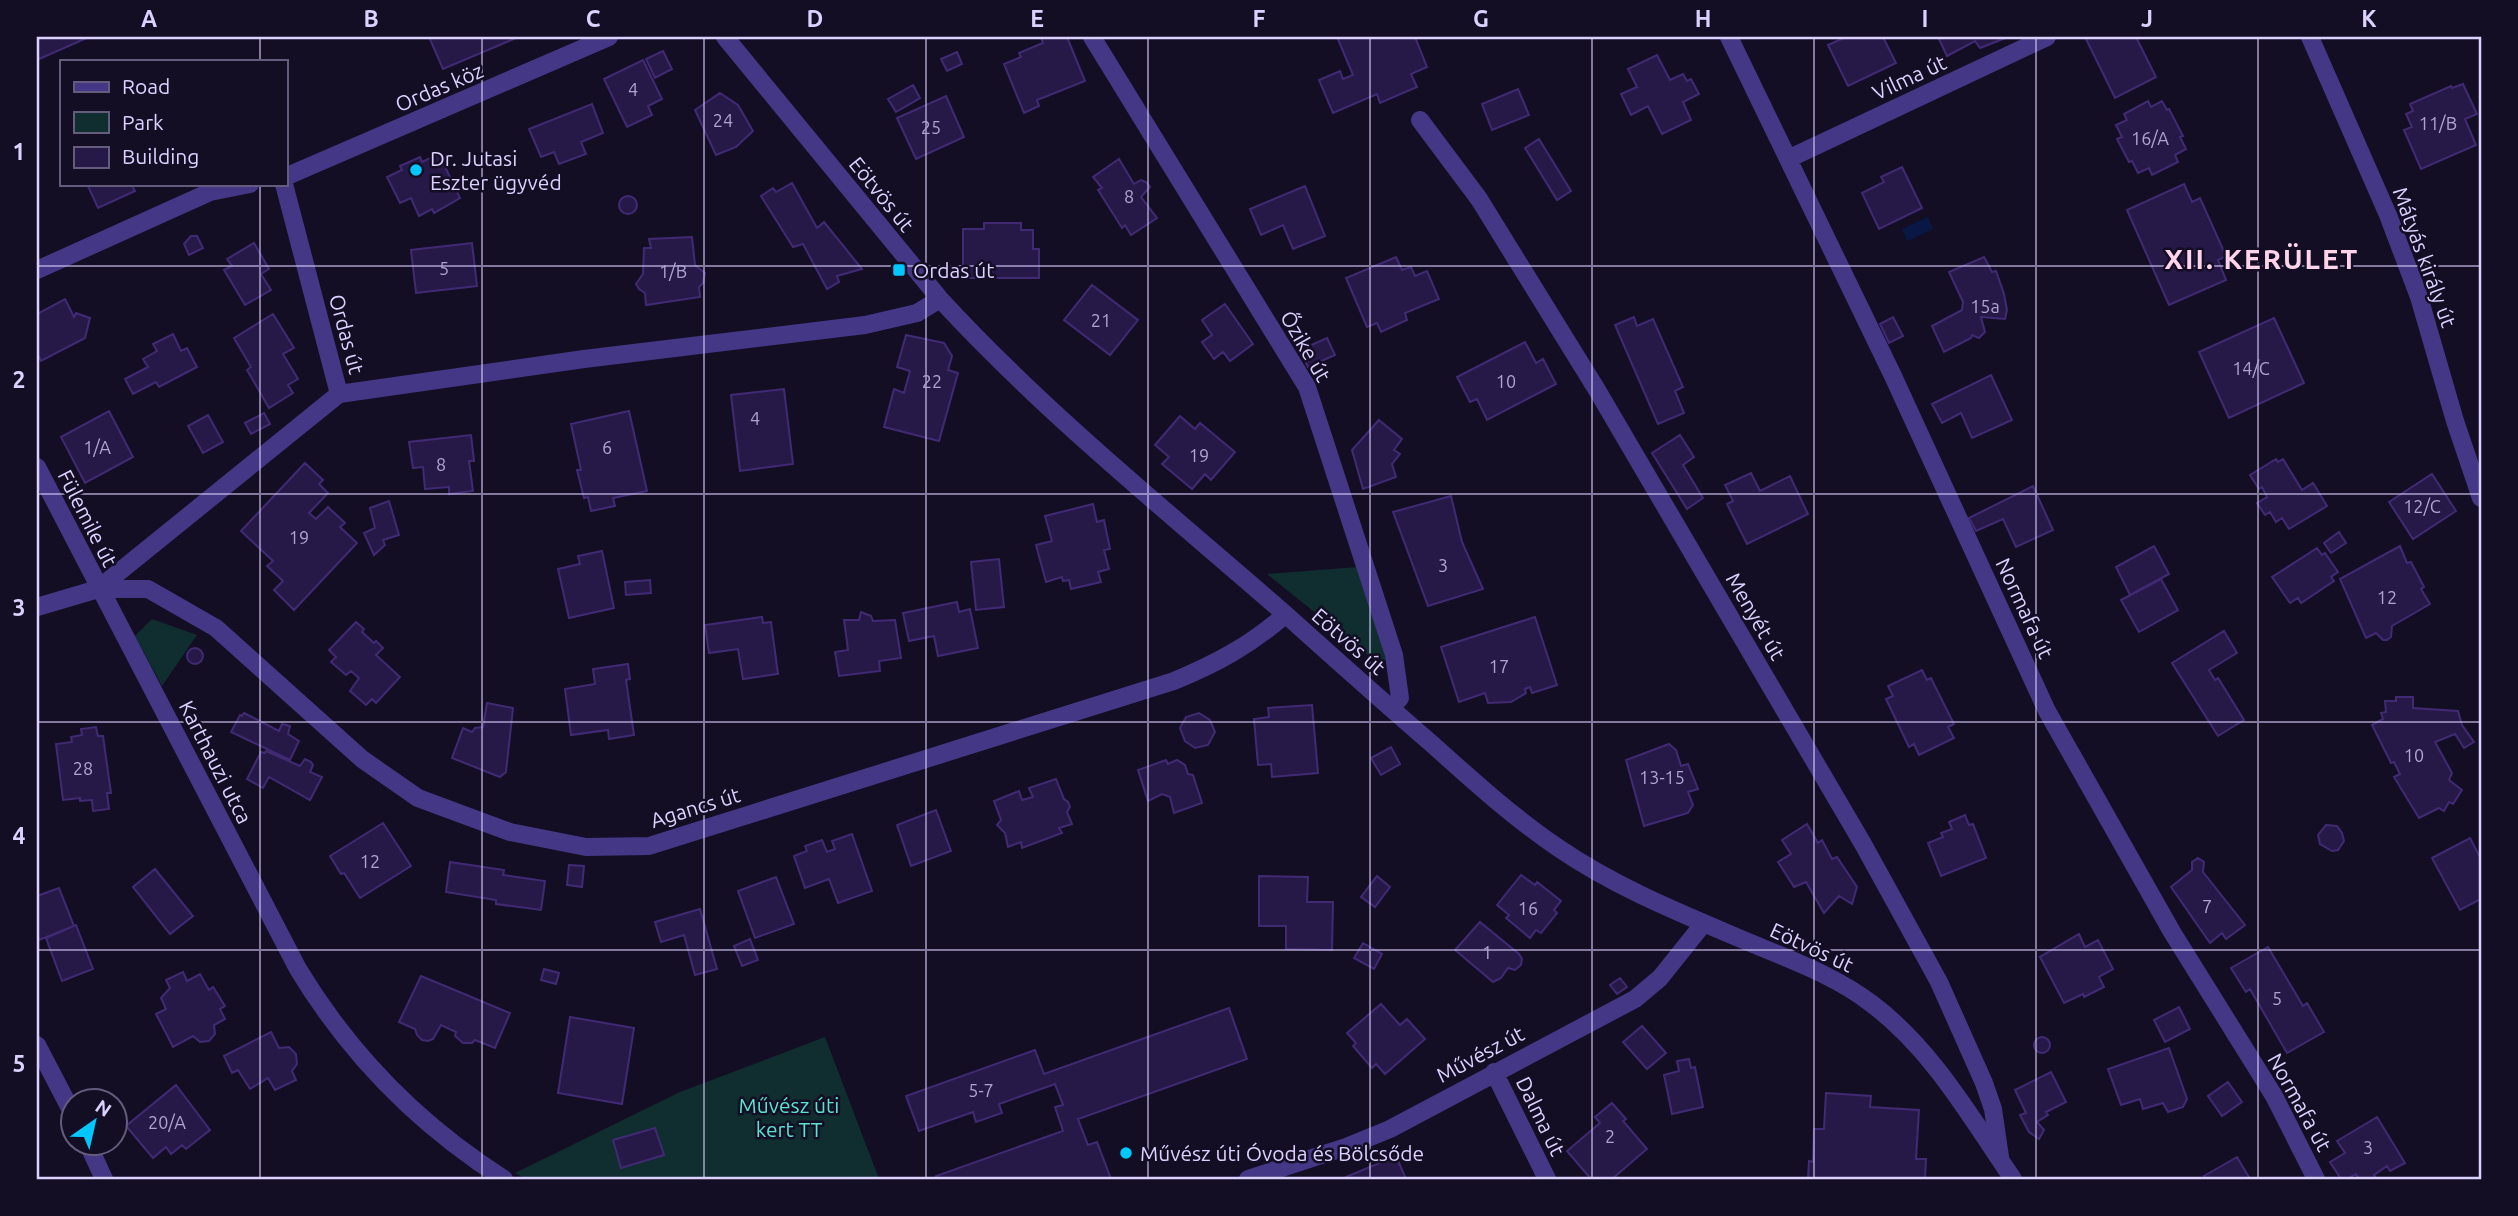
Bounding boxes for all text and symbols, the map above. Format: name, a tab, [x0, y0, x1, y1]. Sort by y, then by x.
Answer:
text: A	[141, 6, 157, 31]
text: B	[363, 6, 379, 31]
text: C	[586, 6, 601, 31]
text: D	[807, 6, 823, 31]
text: E	[1030, 6, 1044, 31]
text: F	[1253, 6, 1266, 31]
text: G	[1473, 6, 1489, 31]
text: H	[1695, 6, 1711, 31]
text: I	[1922, 6, 1928, 31]
text: J	[2141, 6, 2153, 31]
text: K	[2361, 6, 2377, 31]
street label: Vilma út	[1868, 50, 1950, 104]
street label: Ordas köz	[391, 58, 487, 116]
legend	[60, 60, 287, 186]
text: Road	[122, 74, 170, 98]
house number: 4	[628, 79, 638, 99]
text: Park	[122, 110, 164, 134]
house number: 24	[713, 110, 733, 130]
house number: 11/B	[2419, 113, 2457, 133]
house number: 25	[921, 117, 941, 137]
house number: 16/A	[2131, 128, 2169, 148]
text: 1	[13, 139, 25, 164]
text: Building	[122, 144, 199, 168]
place label: Dr. Jutasi Eszter ügyvéd	[430, 146, 562, 194]
street label: Eötvös út	[845, 152, 919, 236]
marker: Dr. Jutasi Eszter ügyvéd	[408, 162, 424, 178]
street label: Mátyás király út	[2389, 184, 2461, 330]
house number: 8	[1124, 186, 1134, 206]
district label: XII. KERÜLET	[2165, 243, 2359, 274]
house number: 5	[439, 258, 449, 278]
place label: Ordas út	[913, 258, 994, 282]
house number: 1/B	[659, 261, 687, 281]
marker: Ordas út	[891, 262, 907, 278]
street label: Ordas út	[325, 292, 369, 376]
house number: 15a	[1970, 296, 2000, 316]
street label: Őzike út	[1276, 306, 1336, 386]
house number: 21	[1091, 310, 1111, 330]
house number: 14/C	[2232, 358, 2270, 378]
text: 2	[13, 367, 25, 392]
house number: 22	[922, 371, 942, 391]
house number: 10	[1496, 371, 1516, 391]
house number: 4	[750, 408, 760, 428]
house number: 1/A	[83, 437, 111, 457]
house number: 6	[602, 437, 612, 457]
house number: 19	[1189, 445, 1209, 465]
house number: 8	[436, 454, 446, 474]
street label: Fülemile út	[53, 466, 123, 570]
house number: 12/C	[2403, 496, 2441, 516]
house number: 19	[289, 527, 309, 547]
street label: Normafa út	[1991, 554, 2059, 662]
house number: 3	[1438, 555, 1448, 575]
street label: Menyét út	[1721, 568, 1791, 664]
house number: 12	[2377, 587, 2397, 607]
text: 3	[13, 595, 25, 620]
street label: Eötvös út	[1308, 603, 1390, 679]
house number: 17	[1489, 656, 1509, 676]
street label: Karthauzi utca	[175, 696, 257, 828]
house number: 10	[2404, 745, 2424, 765]
house number: 28	[73, 758, 93, 778]
house number: 13-15	[1639, 767, 1685, 787]
street label: Agancs út	[647, 782, 743, 832]
text: 4	[13, 823, 26, 848]
house number: 12	[360, 851, 380, 871]
house number: 7	[2202, 896, 2212, 916]
house number: 16	[1518, 898, 1538, 918]
street label: Eötvös út	[1767, 917, 1857, 977]
house number: 1	[1482, 942, 1492, 962]
house number: 5	[2272, 988, 2282, 1008]
street label: Művész út	[1432, 1021, 1528, 1087]
street label: Normafa út	[2263, 1049, 2337, 1155]
text: 5	[13, 1051, 25, 1076]
street label: Dalma út	[1512, 1072, 1570, 1160]
house number: 5-7	[968, 1080, 994, 1100]
north arrow	[60, 1086, 130, 1156]
park label: Művész úti kert TT	[739, 1093, 839, 1141]
text: N	[91, 1095, 116, 1121]
house number: 20/A	[148, 1112, 186, 1132]
house number: 2	[1605, 1126, 1615, 1146]
house number: 3	[2363, 1137, 2373, 1157]
place label: Művész úti Óvoda és Bölcsőde	[1140, 1141, 1424, 1165]
marker: Művész úti Óvoda és Bölcsőde	[1118, 1145, 1134, 1161]

